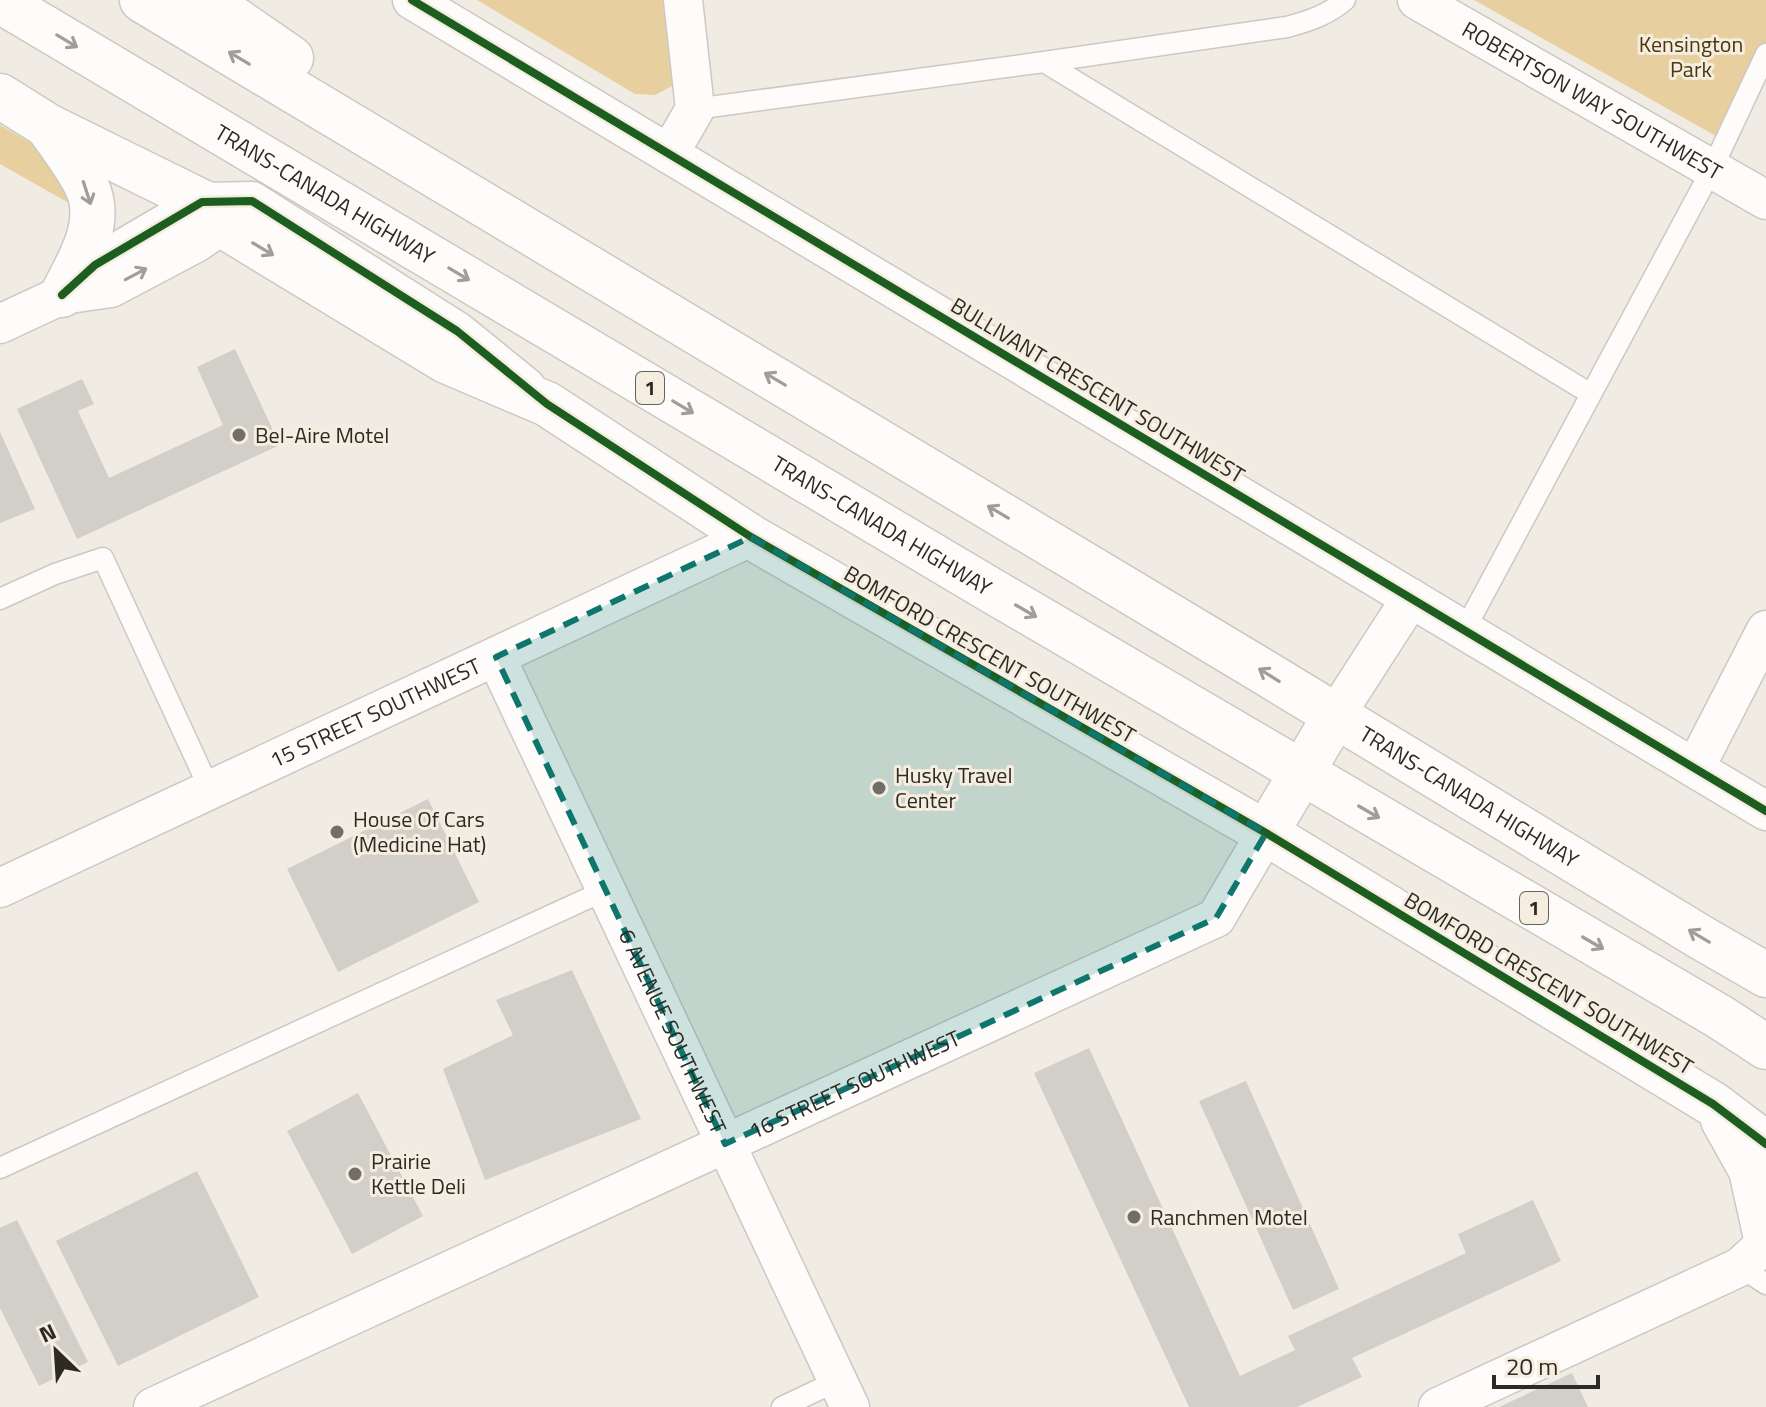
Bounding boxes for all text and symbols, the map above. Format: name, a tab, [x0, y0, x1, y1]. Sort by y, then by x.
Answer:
street label: ROBERTSON WAY SOUTHWEST	[1456, 12, 1729, 189]
park label: Kensington Park	[1639, 27, 1743, 86]
one-way arrow	[55, 33, 78, 49]
one-way arrow	[228, 50, 251, 66]
street label: TRANS-CANADA HIGHWAY	[208, 115, 442, 273]
one-way arrow	[80, 179, 95, 205]
one-way arrow	[251, 242, 274, 258]
one-way arrow	[124, 266, 148, 282]
one-way arrow	[447, 266, 470, 282]
street label: BULLIVANT CRESCENT SOUTHWEST	[944, 288, 1252, 492]
one-way arrow	[763, 371, 787, 386]
road number: 1	[636, 372, 664, 404]
one-way arrow	[670, 400, 694, 415]
place label: Bel-Aire Motel	[255, 418, 389, 452]
marker: Bel-Aire Motel	[230, 426, 248, 444]
street label: TRANS-CANADA HIGHWAY	[765, 447, 999, 604]
one-way arrow	[987, 504, 1010, 520]
street label: BOMFORD CRESCENT SOUTHWEST	[838, 556, 1143, 752]
one-way arrow	[1014, 604, 1038, 619]
street label: 15 STREET SOUTHWEST	[264, 649, 487, 777]
one-way arrow	[1258, 666, 1281, 682]
street label: TRANS-CANADA HIGHWAY	[1353, 717, 1586, 876]
place label: Husky Travel Center	[895, 758, 1013, 817]
marker: Husky Travel Center	[870, 779, 888, 797]
place label: House Of Cars (Medicine Hat)	[353, 802, 486, 861]
one-way arrow	[1357, 804, 1380, 820]
marker: House Of Cars (Medicine Hat)	[328, 823, 346, 841]
street label: BOMFORD CRESCENT SOUTHWEST	[1398, 883, 1700, 1083]
road number: 1	[1520, 892, 1548, 924]
street label: 6 AVENUE SOUTHWEST	[610, 923, 736, 1140]
one-way arrow	[1688, 928, 1711, 944]
one-way arrow	[1581, 935, 1604, 951]
street label: 16 STREET SOUTHWEST	[743, 1021, 966, 1148]
place label: Prairie Kettle Deli	[371, 1144, 466, 1203]
marker: Prairie Kettle Deli	[346, 1165, 364, 1183]
place label: Ranchmen Motel	[1150, 1200, 1308, 1234]
marker: Ranchmen Motel	[1125, 1208, 1143, 1226]
north arrow	[16, 1311, 96, 1391]
text: N	[33, 1314, 62, 1352]
scale bar	[1494, 1339, 1598, 1389]
text: 20 m	[1506, 1348, 1558, 1384]

